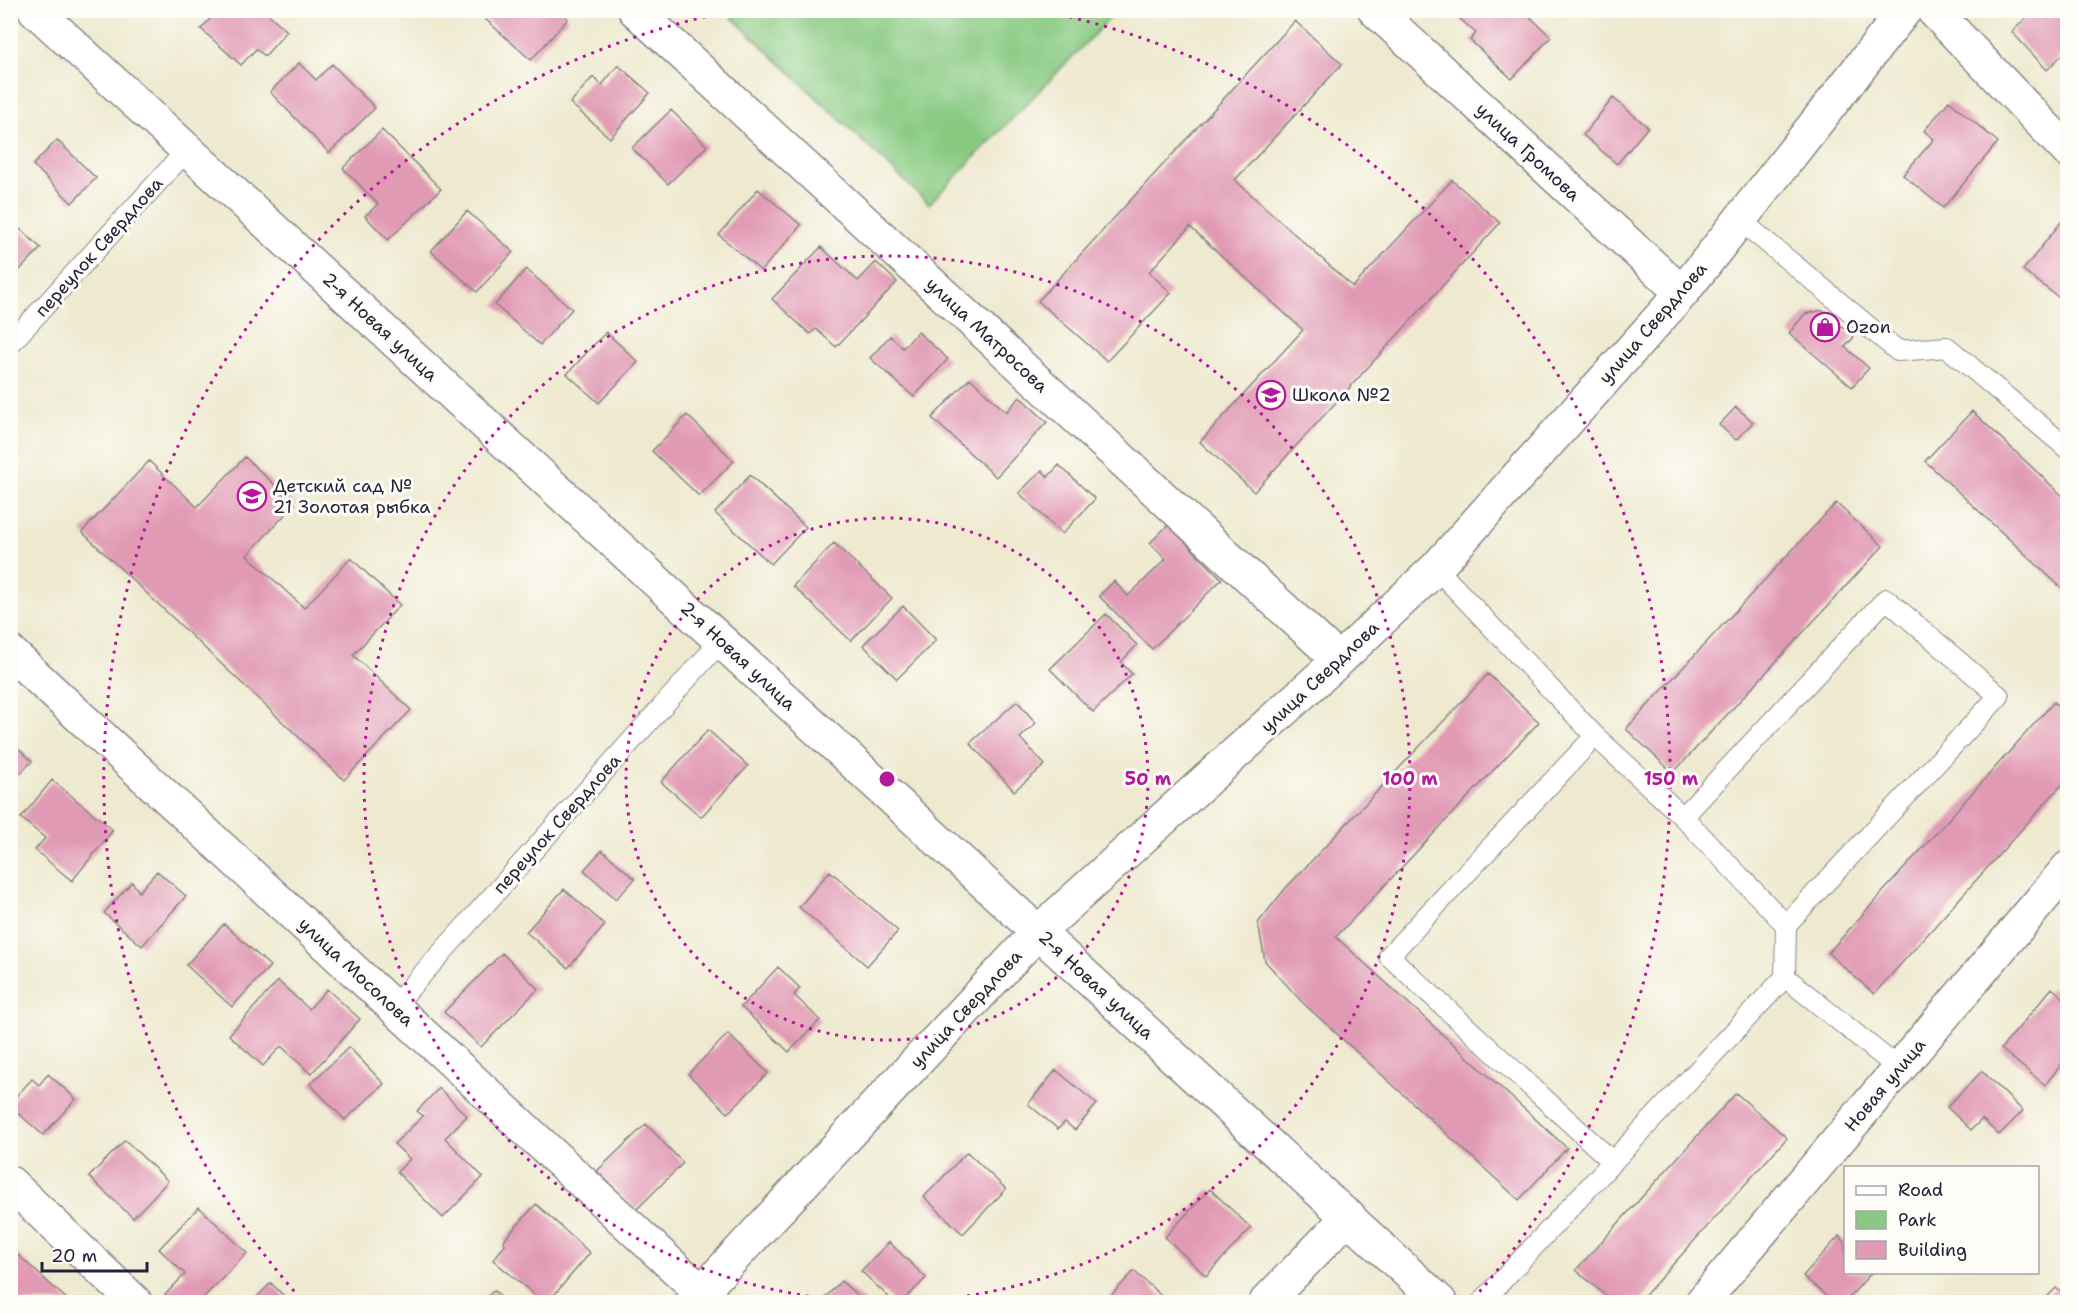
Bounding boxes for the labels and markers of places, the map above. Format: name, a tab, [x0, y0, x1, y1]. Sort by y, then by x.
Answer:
shop icon: Ozon	[1809, 311, 1841, 343]
place label: Ozon	[1846, 315, 1891, 339]
school or university icon: Школа №2	[1255, 379, 1287, 411]
place label: Школа №2	[1292, 383, 1391, 407]
place label: Детский сад № 21 Золотая рыбка	[273, 474, 431, 519]
school or university icon: Детский сад № 21 Золотая рыбка	[236, 480, 268, 512]
centre of rings	[877, 769, 897, 789]

